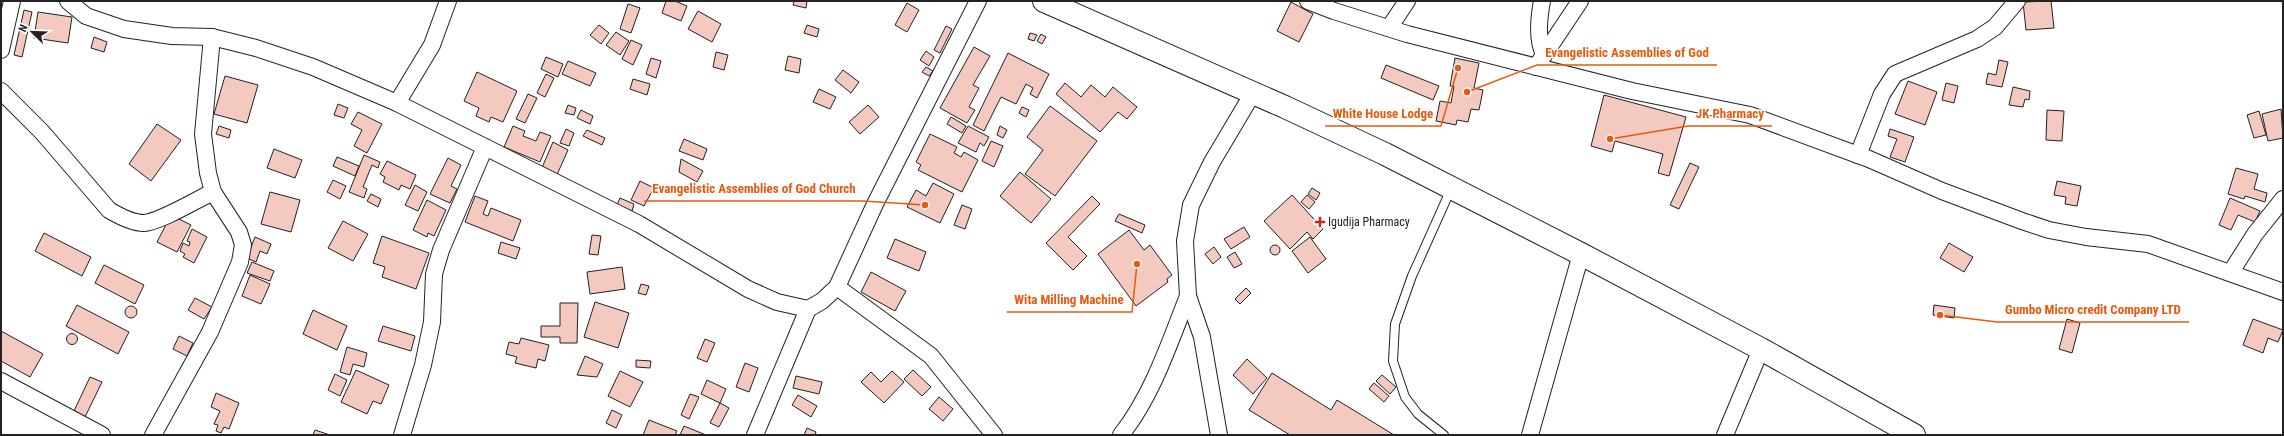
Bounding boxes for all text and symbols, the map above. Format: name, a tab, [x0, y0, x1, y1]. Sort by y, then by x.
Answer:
north arrow	[12, 12, 52, 52]
text: N	[16, 22, 31, 34]
callout: Evangelistic Assemblies of God	[1537, 40, 1717, 65]
text: Evangelistic Assemblies of God	[1545, 45, 1709, 60]
callout: White House Lodge	[1325, 101, 1441, 126]
callout: JK Pharmacy	[1688, 101, 1772, 126]
text: White House Lodge	[1333, 106, 1433, 121]
text: JK Pharmacy	[1696, 106, 1764, 121]
callout: Evangelistic Assemblies of God Church	[644, 176, 863, 201]
text: Evangelistic Assemblies of God Church	[652, 181, 856, 196]
place label: Igudija Pharmacy	[1328, 215, 1410, 229]
marker: Igudija Pharmacy	[1315, 217, 1325, 227]
callout: Wita Milling Machine	[1007, 287, 1132, 312]
text: Wita Milling Machine	[1014, 292, 1124, 307]
callout: Gumbo Micro credit Company LTD	[1997, 297, 2189, 322]
text: Gumbo Micro credit Company LTD	[2005, 302, 2181, 317]

